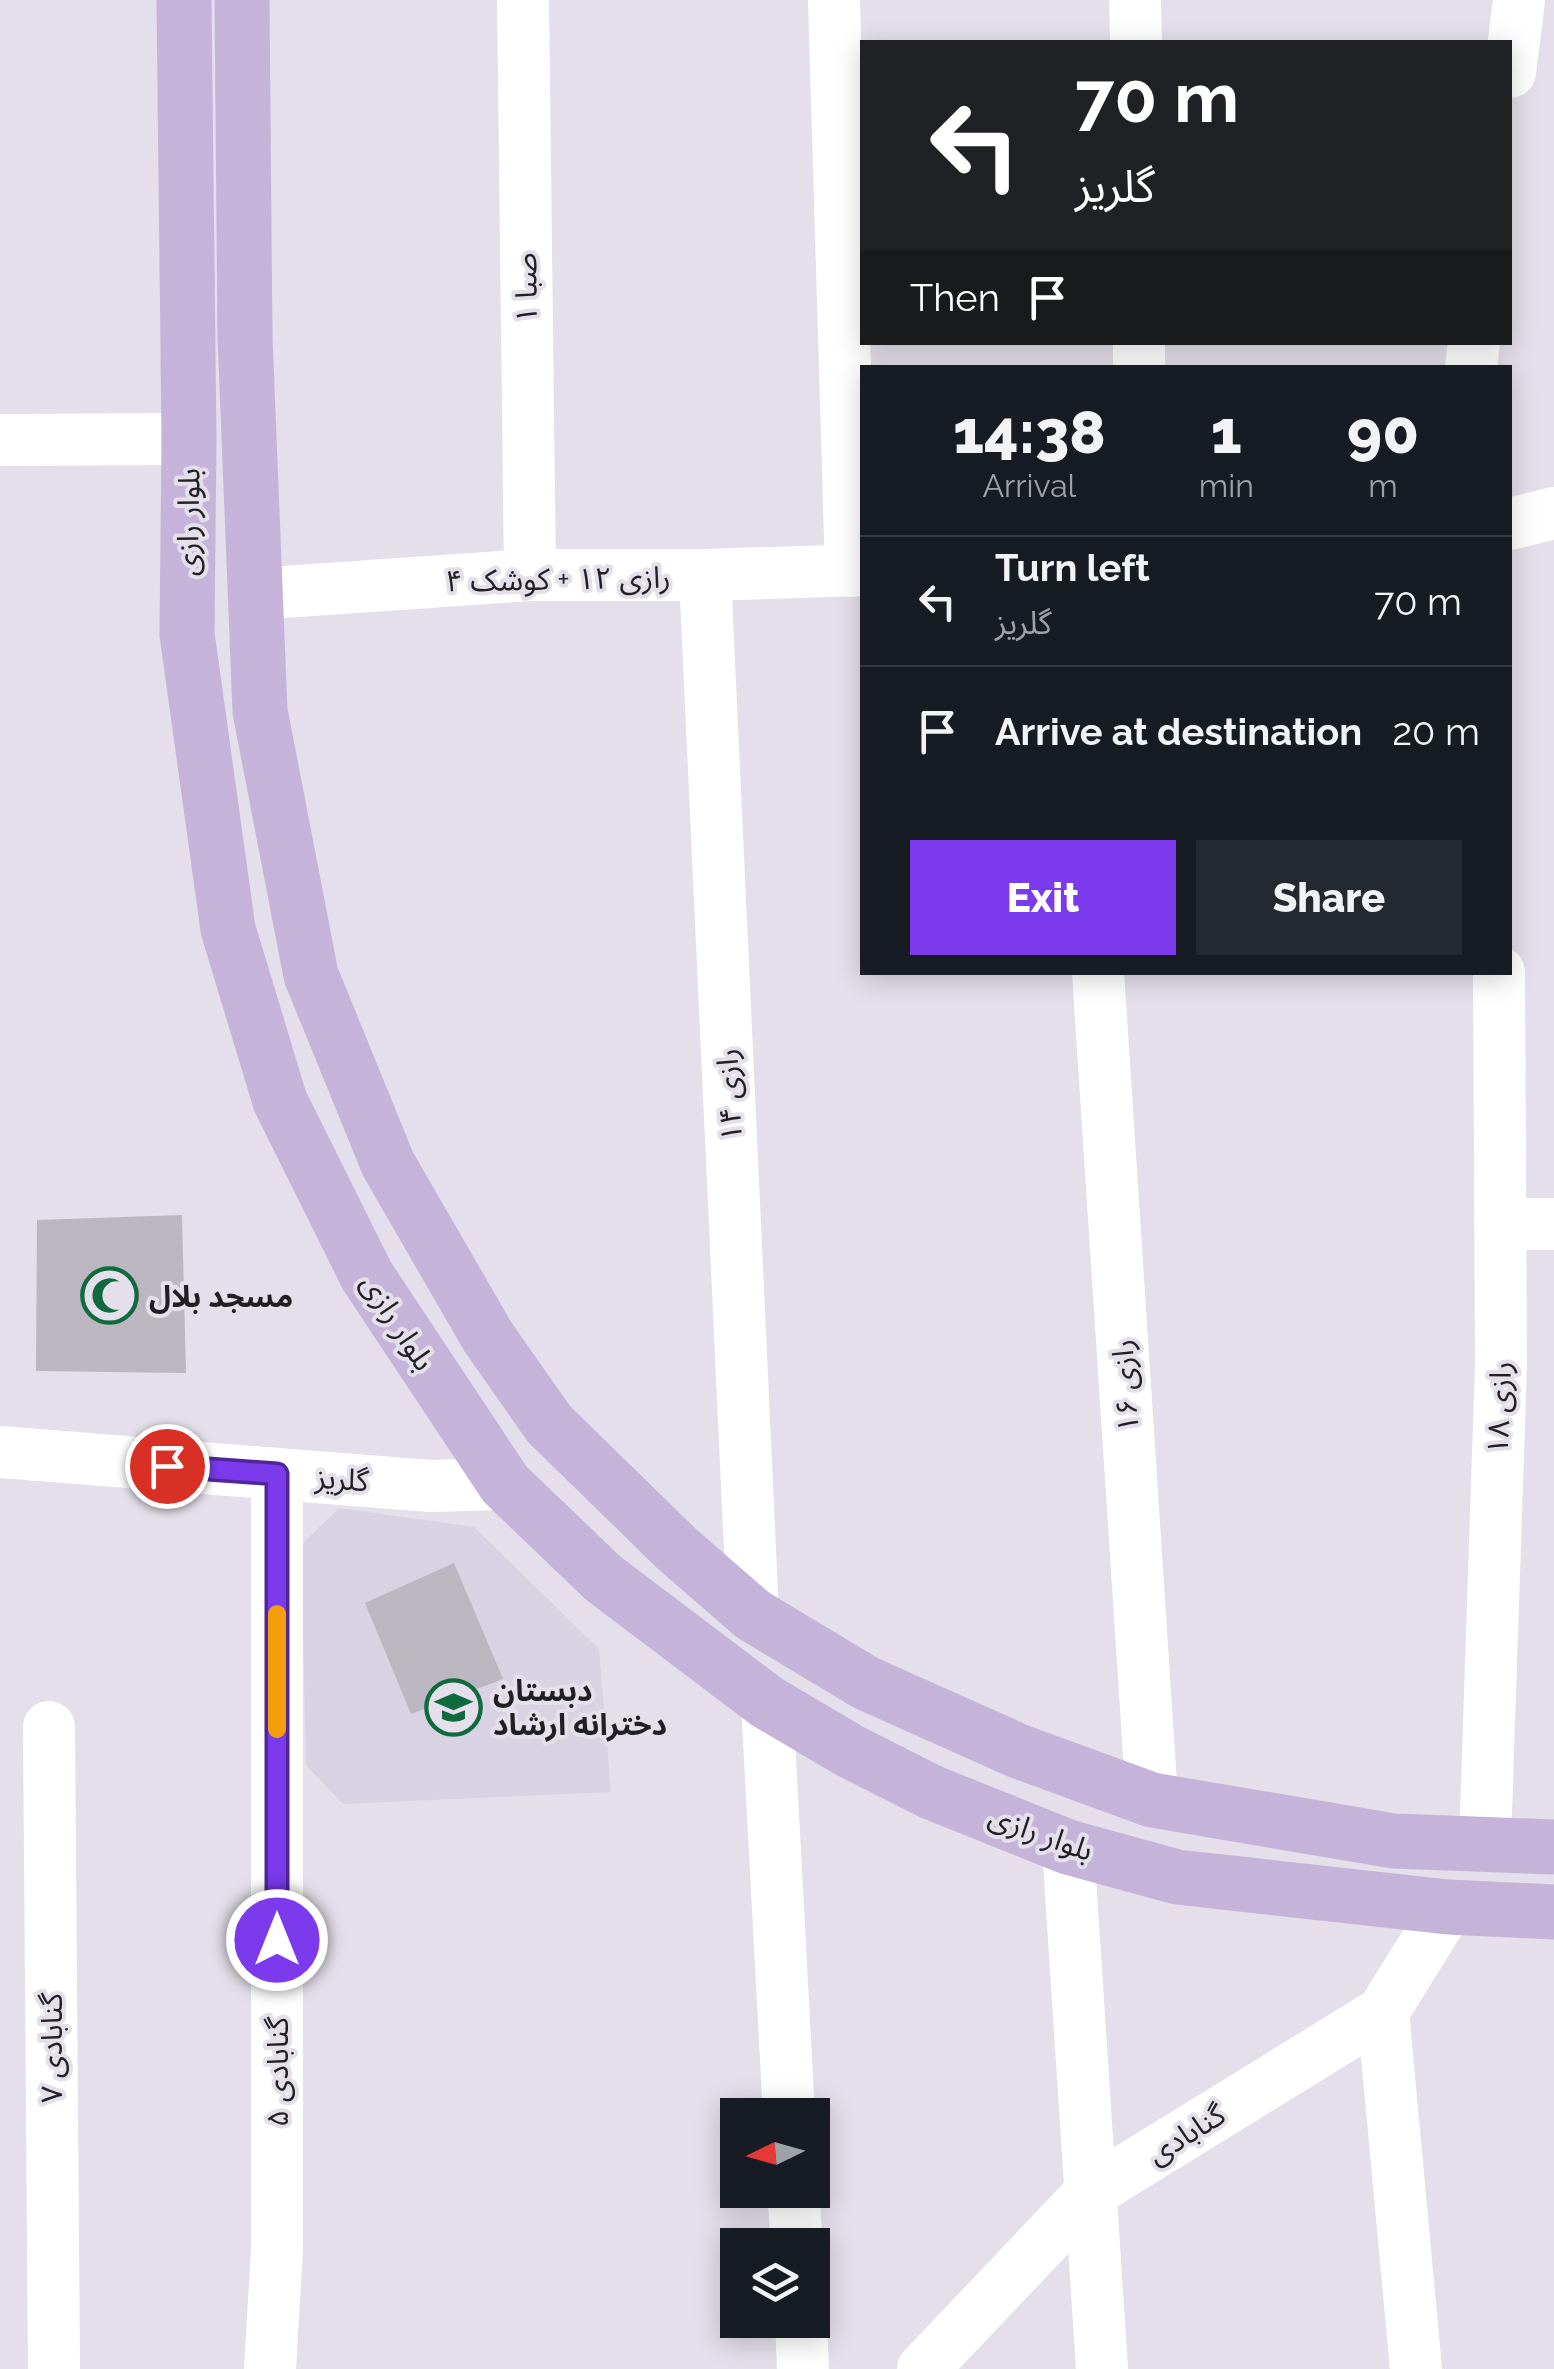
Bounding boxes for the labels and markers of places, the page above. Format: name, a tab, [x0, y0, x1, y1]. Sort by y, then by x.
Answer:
mosque icon: مسجد بلال	[80, 1266, 140, 1326]
place label: مسجد بلال	[149, 1279, 293, 1314]
pin	[125, 1424, 210, 1509]
place label: دبستان دخترانه ارشاد	[493, 1673, 667, 1742]
school or university icon: دبستان دخترانه ارشاد	[424, 1677, 484, 1737]

